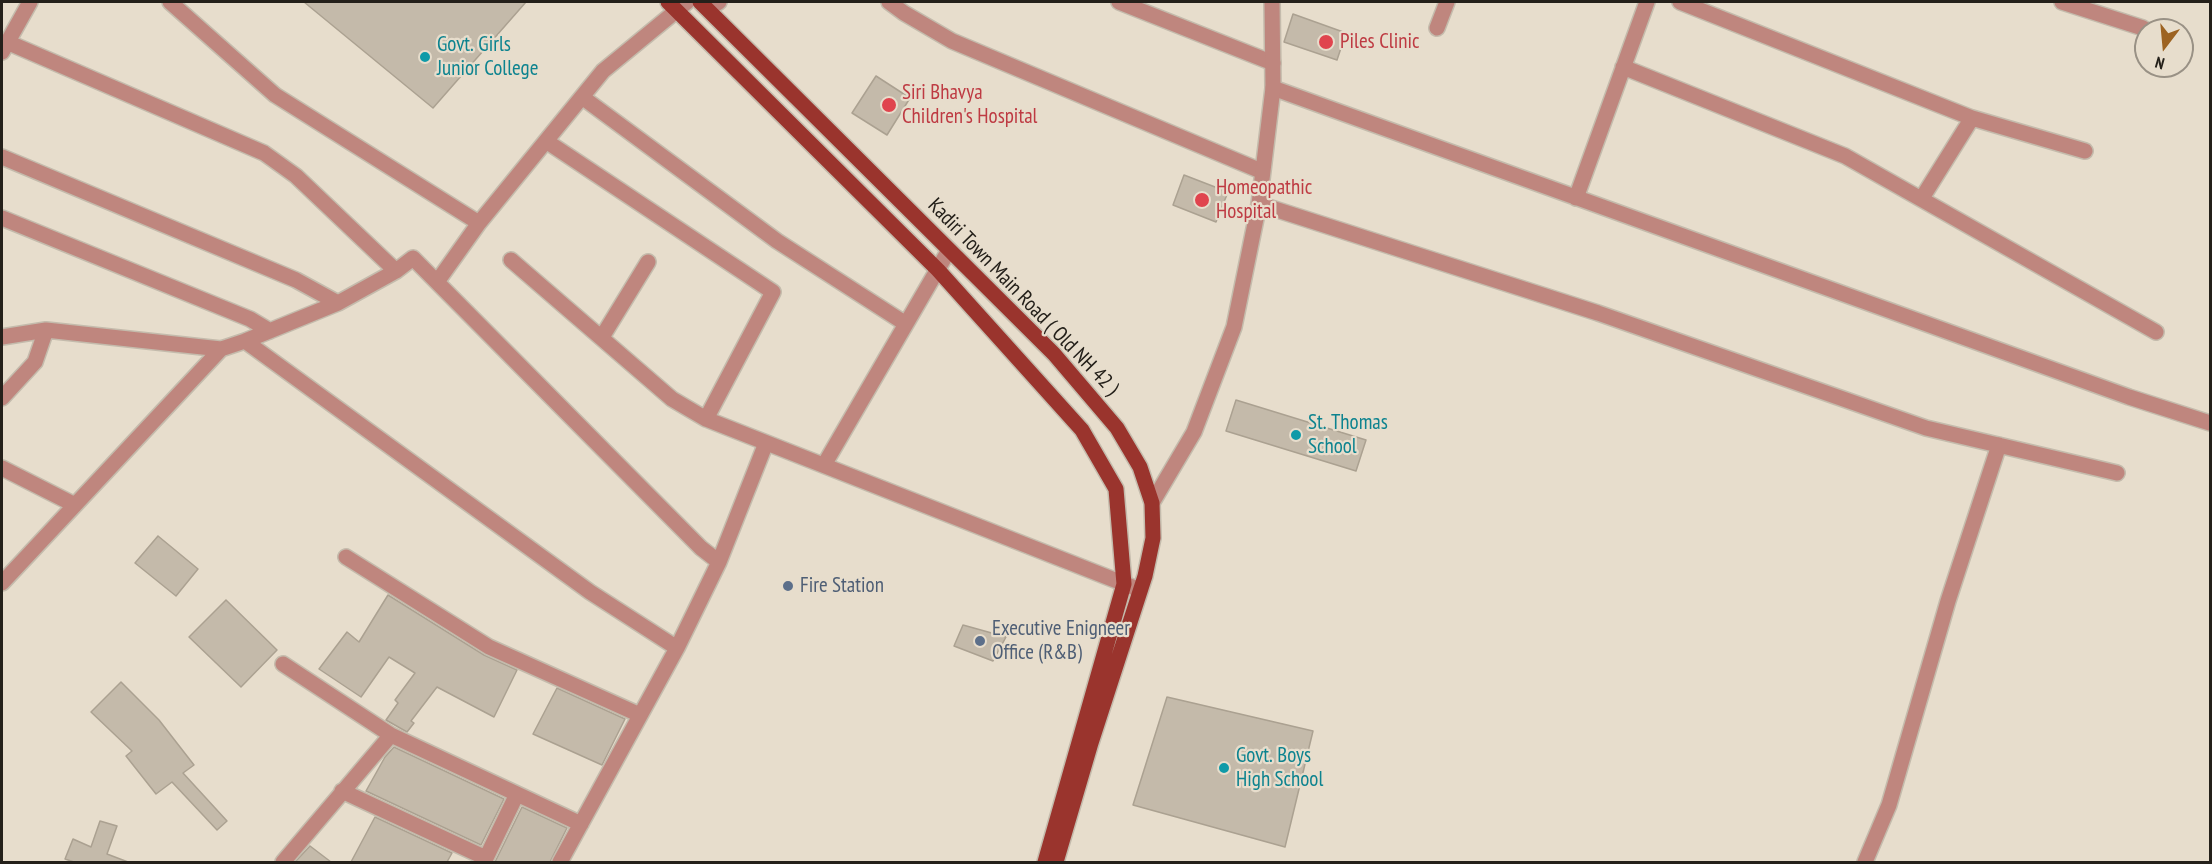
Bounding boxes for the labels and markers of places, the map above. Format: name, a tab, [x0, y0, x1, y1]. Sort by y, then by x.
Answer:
place label: Piles Clinic	[1340, 29, 1419, 55]
place label: Govt. Girls Junior College	[437, 32, 538, 82]
marker: Piles Clinic	[1317, 33, 1335, 51]
marker: Govt. Girls Junior College	[418, 50, 432, 64]
place label: Siri Bhavya Children's Hospital	[902, 80, 1037, 130]
marker: Siri Bhavya Children's Hospital	[880, 96, 898, 114]
place label: Homeopathic Hospital	[1216, 175, 1312, 225]
marker: Homeopathic Hospital	[1193, 191, 1211, 209]
place label: St. Thomas School	[1308, 410, 1388, 460]
marker: St. Thomas School	[1289, 428, 1303, 442]
place label: Fire Station	[800, 573, 884, 599]
marker: Fire Station	[781, 579, 795, 593]
place label: Executive Enigneer Office (R&B)	[992, 616, 1130, 666]
marker: Executive Enigneer Office (R&B)	[973, 634, 987, 648]
place label: Govt. Boys High School	[1236, 743, 1323, 793]
marker: Govt. Boys High School	[1217, 761, 1231, 775]

